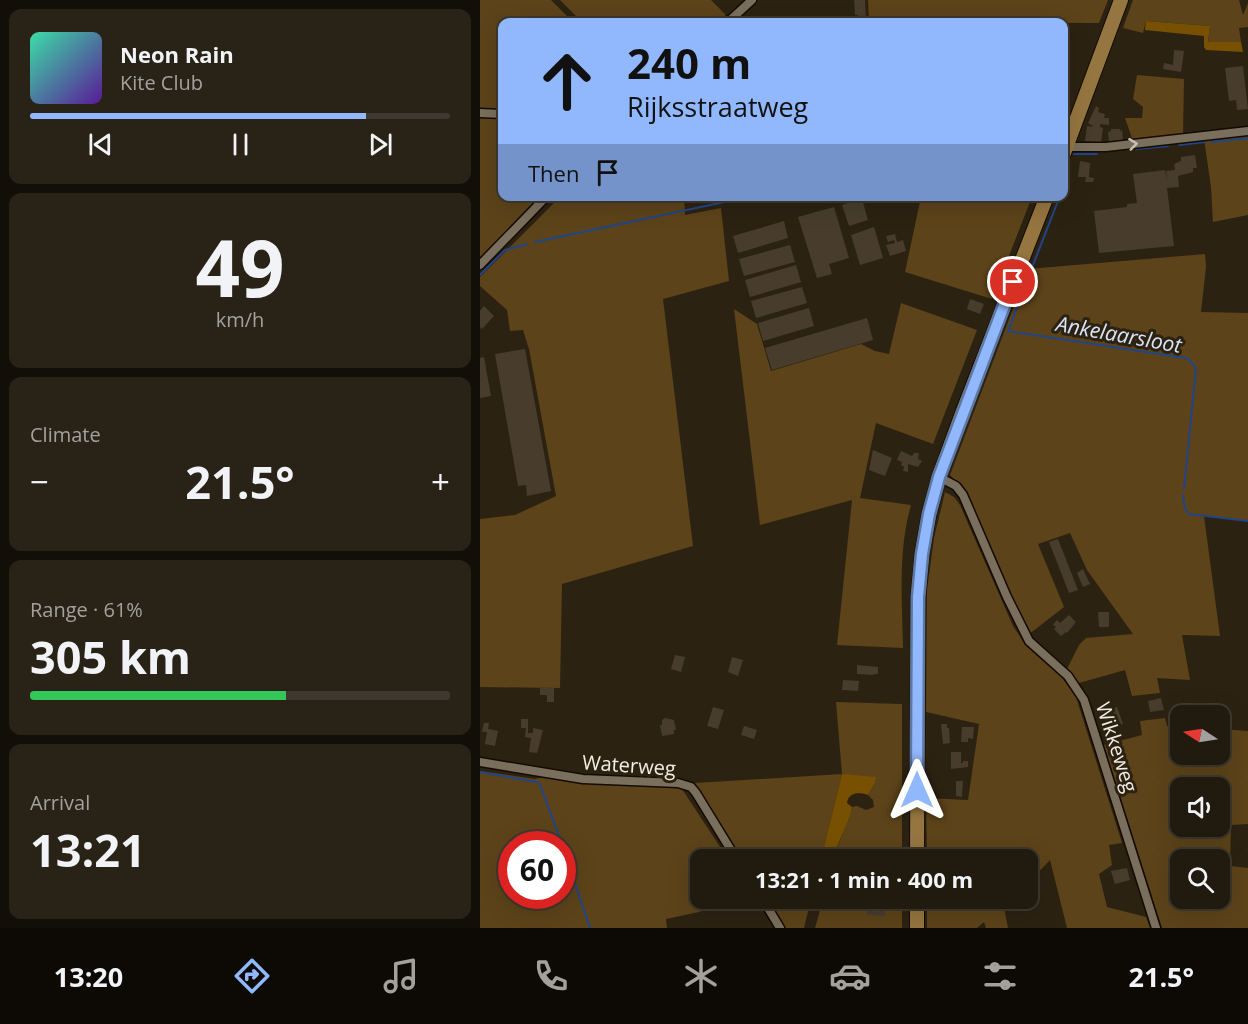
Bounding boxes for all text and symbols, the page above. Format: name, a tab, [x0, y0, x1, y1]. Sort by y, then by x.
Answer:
text: 240 m	[627, 34, 751, 91]
text: Neon Rain	[120, 39, 234, 69]
icon: ahead	[528, 42, 606, 120]
text: Kite Club	[120, 69, 203, 96]
text: Rijksstraatweg	[627, 88, 808, 125]
icon: previous	[84, 128, 117, 161]
icon: pause	[224, 128, 257, 161]
icon: next	[364, 128, 397, 161]
one-way arrow	[1129, 138, 1138, 151]
icon: arrive	[591, 156, 624, 189]
text: Then	[528, 158, 579, 188]
text: 49	[195, 214, 285, 320]
pin	[987, 256, 1038, 307]
icon: arrive	[996, 265, 1029, 298]
text: km/h	[216, 306, 264, 333]
water label: Ankelaarsloot	[1052, 309, 1185, 359]
text: Climate	[30, 421, 101, 448]
text: 21.5°	[185, 451, 295, 512]
text: −	[30, 459, 49, 504]
text: +	[431, 459, 450, 504]
text: Range · 61%	[30, 596, 143, 623]
text: 305 km	[30, 626, 191, 687]
street label: Wikkeweg	[1090, 698, 1144, 796]
north arrow	[1170, 705, 1230, 765]
map controls	[1170, 705, 1230, 909]
street label: Waterweg	[581, 748, 677, 782]
position arrow	[885, 758, 949, 822]
button: sound	[1170, 777, 1230, 837]
text: Arrival	[30, 789, 90, 816]
text: 13:21	[30, 819, 146, 880]
speed limit sign: 60	[498, 831, 576, 909]
button: search	[1170, 849, 1230, 909]
text: 13:21 · 1 min · 400 m	[755, 864, 973, 894]
icon: directions	[231, 955, 273, 997]
icon: music	[380, 955, 422, 997]
icon: phone	[530, 955, 572, 997]
icon: climate	[680, 955, 722, 997]
icon: car	[829, 955, 871, 997]
icon: filters	[979, 955, 1021, 997]
text: 13:20	[54, 958, 123, 995]
text: 21.5°	[1129, 958, 1194, 995]

